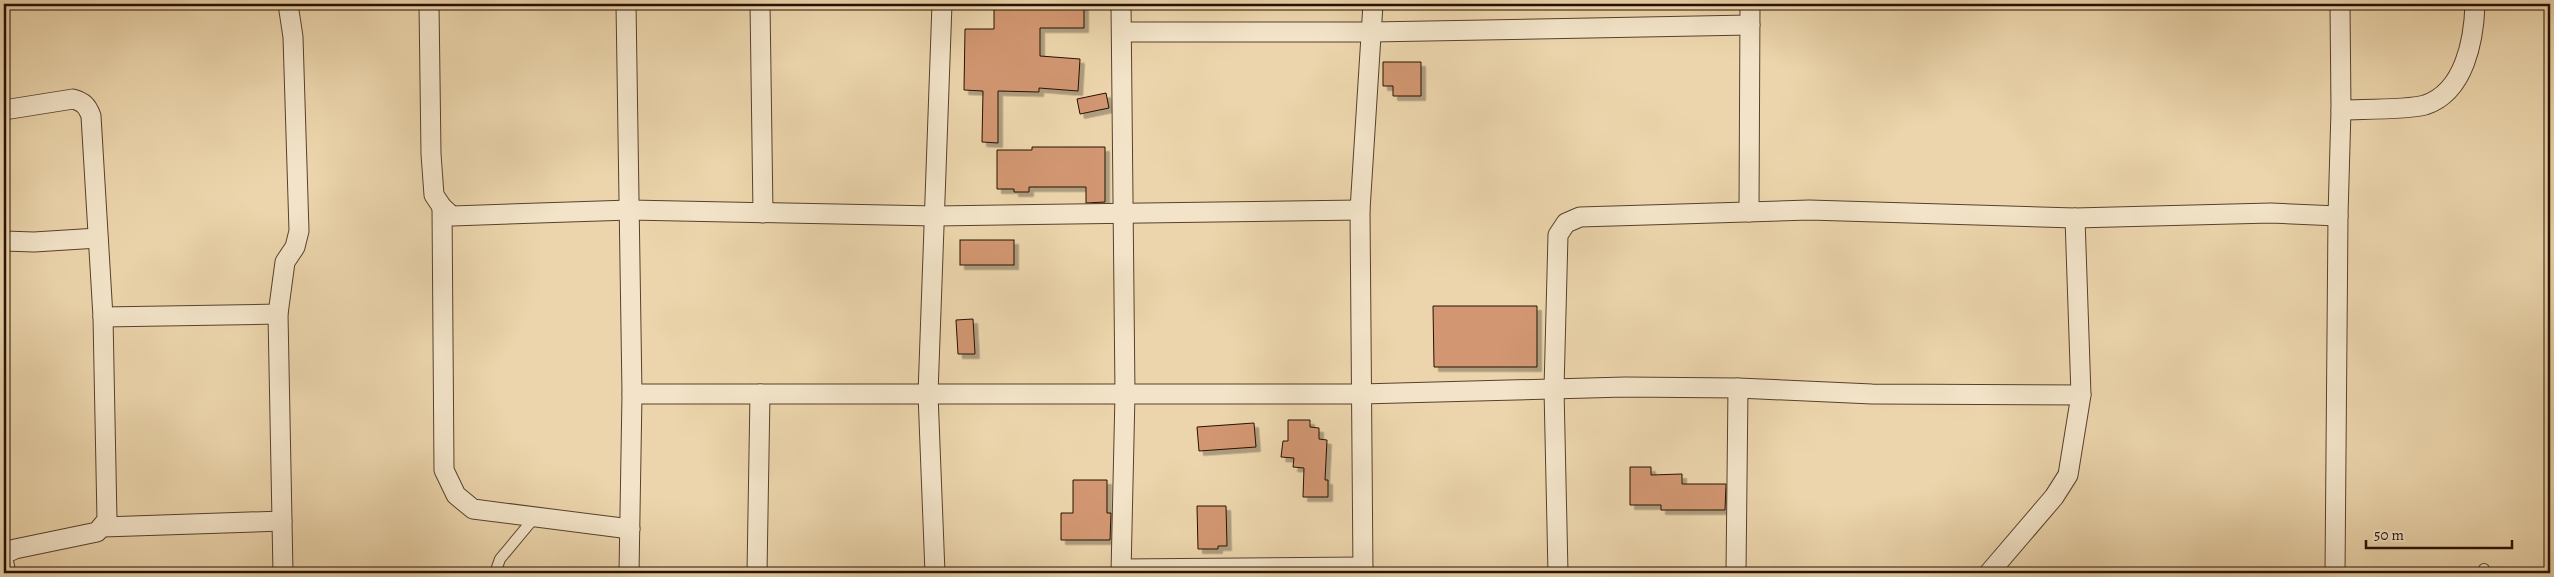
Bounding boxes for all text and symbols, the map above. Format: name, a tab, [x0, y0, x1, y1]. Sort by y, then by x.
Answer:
scale bar	[2366, 517, 2513, 549]
text: 50 m	[2374, 525, 2404, 545]

